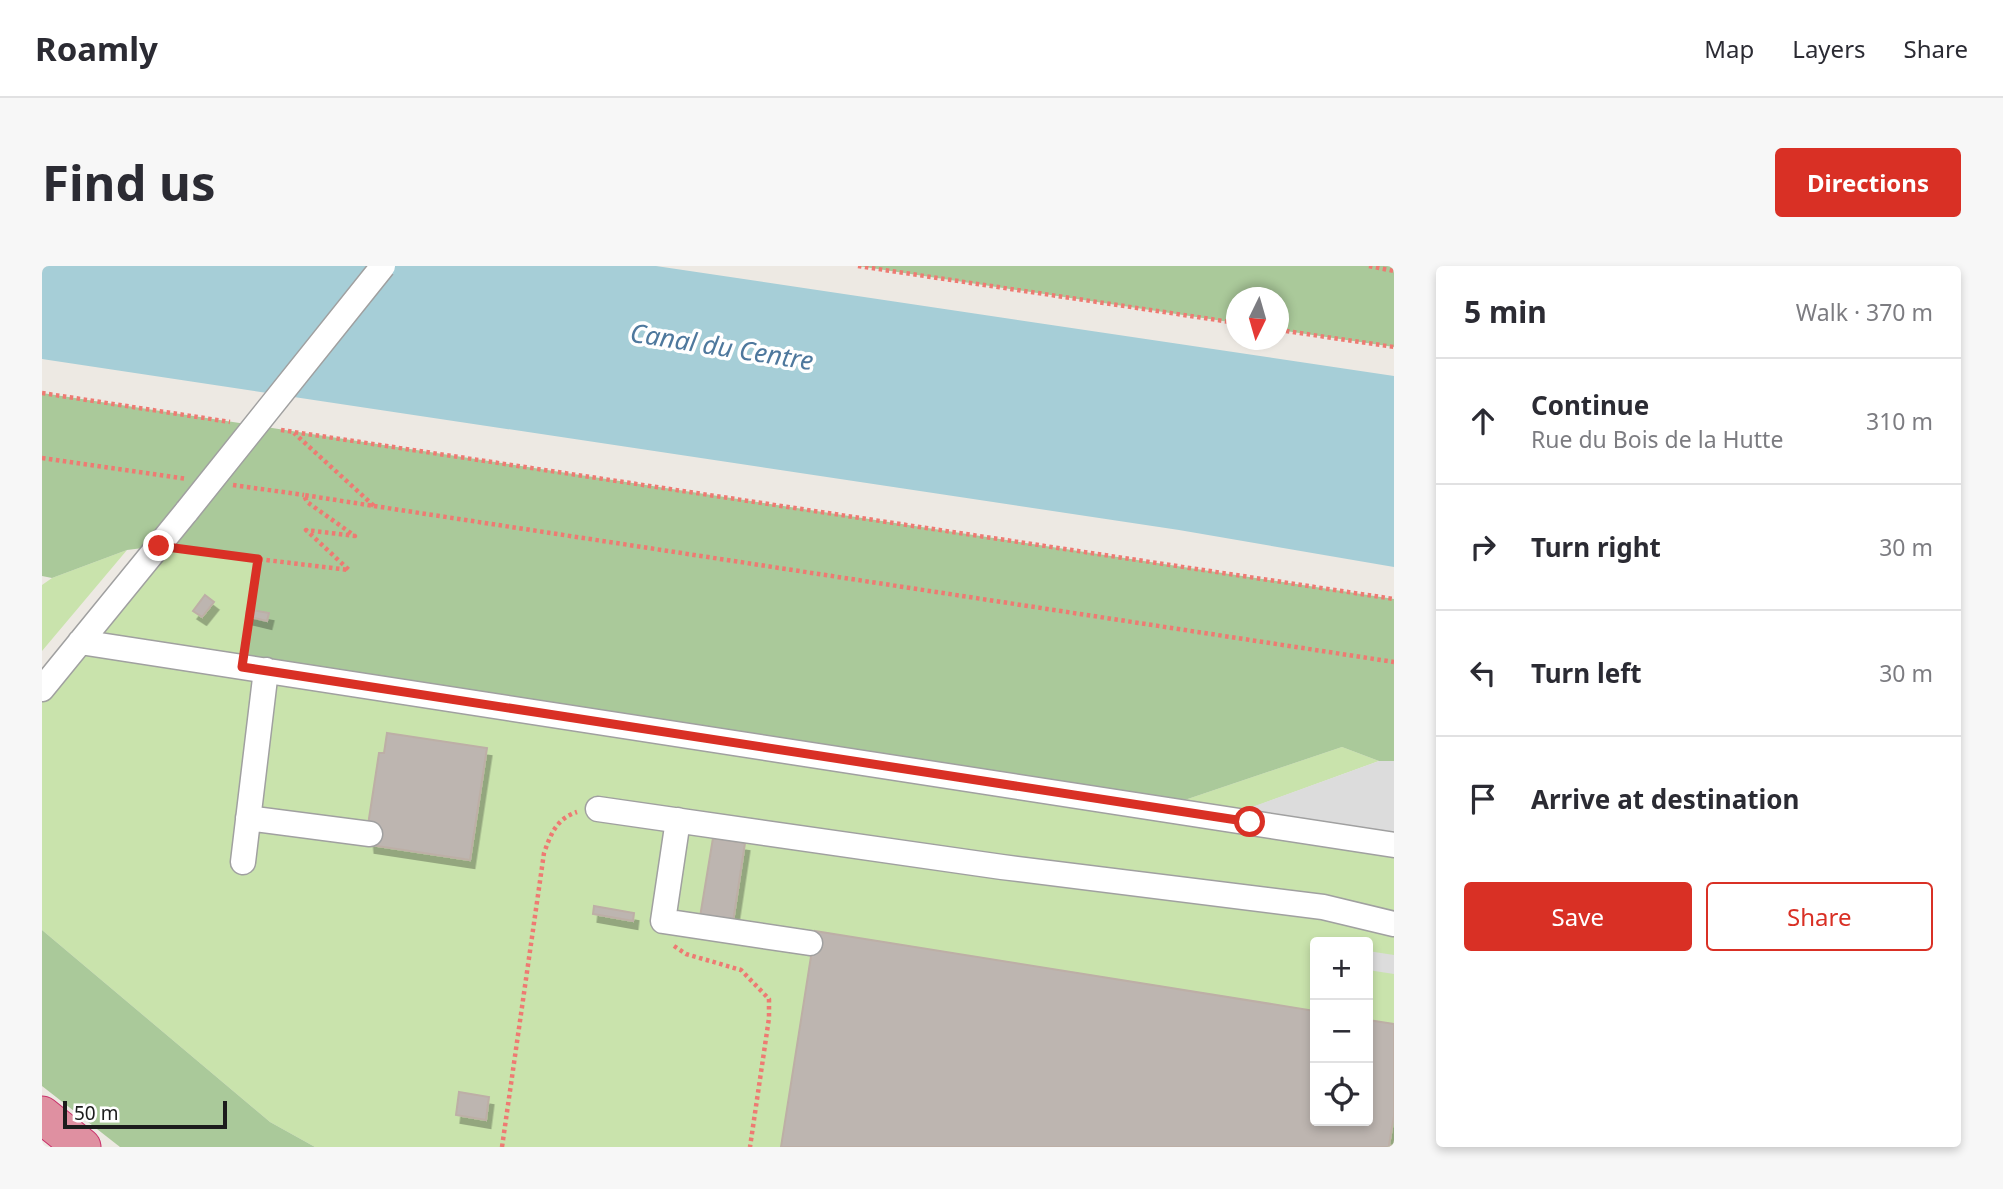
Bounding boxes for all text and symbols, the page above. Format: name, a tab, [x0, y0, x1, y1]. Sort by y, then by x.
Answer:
text: Roamly	[35, 26, 158, 71]
text: Map	[1704, 32, 1754, 65]
text: Layers	[1792, 32, 1866, 65]
text: Share	[1904, 32, 1968, 65]
button: Directions	[1775, 148, 1961, 217]
text: Find us	[42, 149, 216, 215]
north arrow	[1226, 287, 1289, 350]
text: 5 min	[1464, 291, 1547, 332]
text: Walk · 370 m	[1796, 296, 1933, 328]
water label: Canal du Centre	[628, 314, 816, 378]
text: Continue	[1531, 387, 1649, 423]
icon: ahead	[1464, 402, 1502, 440]
text: 310 m	[1866, 405, 1933, 437]
text: Rue du Bois de la Hutte	[1531, 423, 1783, 455]
icon: right	[1464, 528, 1502, 566]
text: Turn right	[1531, 529, 1661, 565]
route end	[143, 530, 174, 561]
text: 30 m	[1879, 531, 1933, 563]
icon: left	[1464, 654, 1502, 692]
text: Turn left	[1531, 655, 1642, 691]
text: 30 m	[1879, 657, 1933, 689]
icon: arrive	[1464, 780, 1502, 818]
text: Arrive at destination	[1531, 781, 1800, 817]
route start	[1234, 806, 1265, 837]
button: Save	[1464, 882, 1692, 951]
button: Share	[1706, 882, 1933, 951]
map controls	[1310, 937, 1373, 1126]
button: +	[1310, 937, 1373, 1000]
button: −	[1310, 1000, 1373, 1063]
button: locate	[1310, 1063, 1373, 1126]
scale bar	[63, 1098, 228, 1130]
text: 50 m	[74, 1100, 118, 1126]

